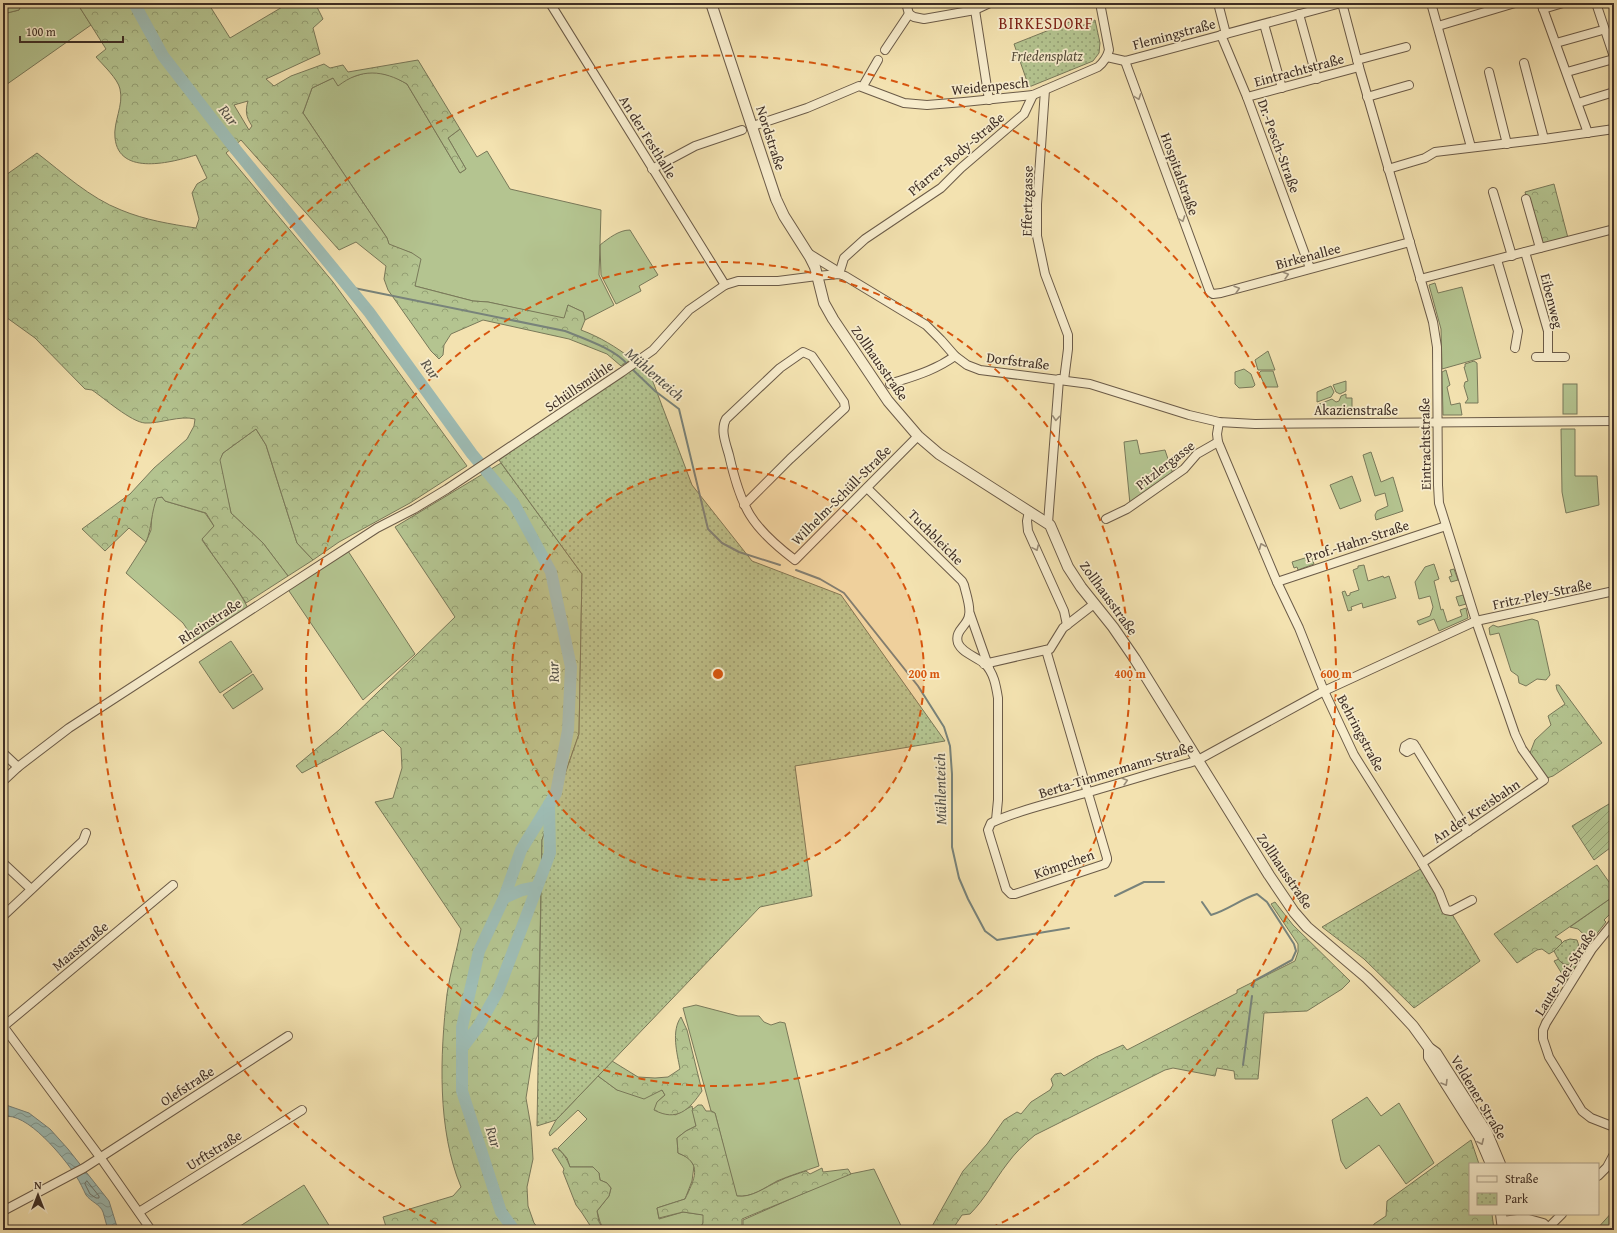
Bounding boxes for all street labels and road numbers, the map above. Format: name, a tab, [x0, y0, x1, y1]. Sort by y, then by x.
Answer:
street label: Flemingstraße	[1130, 13, 1218, 55]
street label: Eintrachtstraße	[1252, 48, 1347, 92]
street label: Weidenpesch	[951, 72, 1030, 100]
street label: An der Festhalle	[614, 92, 682, 183]
street label: Dr.-Pesch-Straße	[1253, 96, 1305, 196]
street label: Nordstraße	[751, 103, 791, 173]
street label: Pfarrer-Rody-Straße	[903, 107, 1009, 200]
street label: Hospitalstraße	[1156, 130, 1204, 218]
street label: Effertzgasse	[1016, 165, 1038, 237]
street label: Birkenallee	[1273, 238, 1343, 274]
street label: Eibenweg	[1536, 271, 1568, 331]
street label: Zollhausstraße	[847, 321, 914, 405]
street label: Dorfstraße	[985, 347, 1051, 375]
street label: Schüllsmühle	[541, 355, 618, 416]
street label: Eintrachtstraße	[1414, 397, 1436, 490]
street label: Akazienstraße	[1314, 400, 1399, 420]
street label: Pitzlergasse	[1131, 435, 1199, 494]
street label: Wilhelm-Schüll-Straße	[787, 440, 896, 549]
street label: Tuchbleiche	[904, 505, 969, 570]
street label: Prof.-Hahn-Straße	[1302, 515, 1412, 567]
street label: Zollhausstraße	[1075, 557, 1143, 640]
street label: Fritz-Pley-Straße	[1491, 574, 1594, 614]
street label: Rheinstraße	[174, 593, 246, 649]
street label: Behringstraße	[1332, 691, 1390, 775]
street label: Berta-Timmermann-Straße	[1036, 737, 1196, 803]
street label: An der Kreisbahn	[1428, 774, 1524, 848]
street label: Zollhausstraße	[1252, 829, 1318, 913]
street label: Kömpchen	[1031, 844, 1097, 884]
street label: Maasstraße	[48, 916, 113, 975]
street label: Laute-Dei-Straße	[1529, 924, 1601, 1019]
street label: Veldener Straße	[1446, 1051, 1512, 1143]
street label: Olefstraße	[156, 1061, 218, 1111]
street label: Urftstraße	[182, 1125, 246, 1175]

